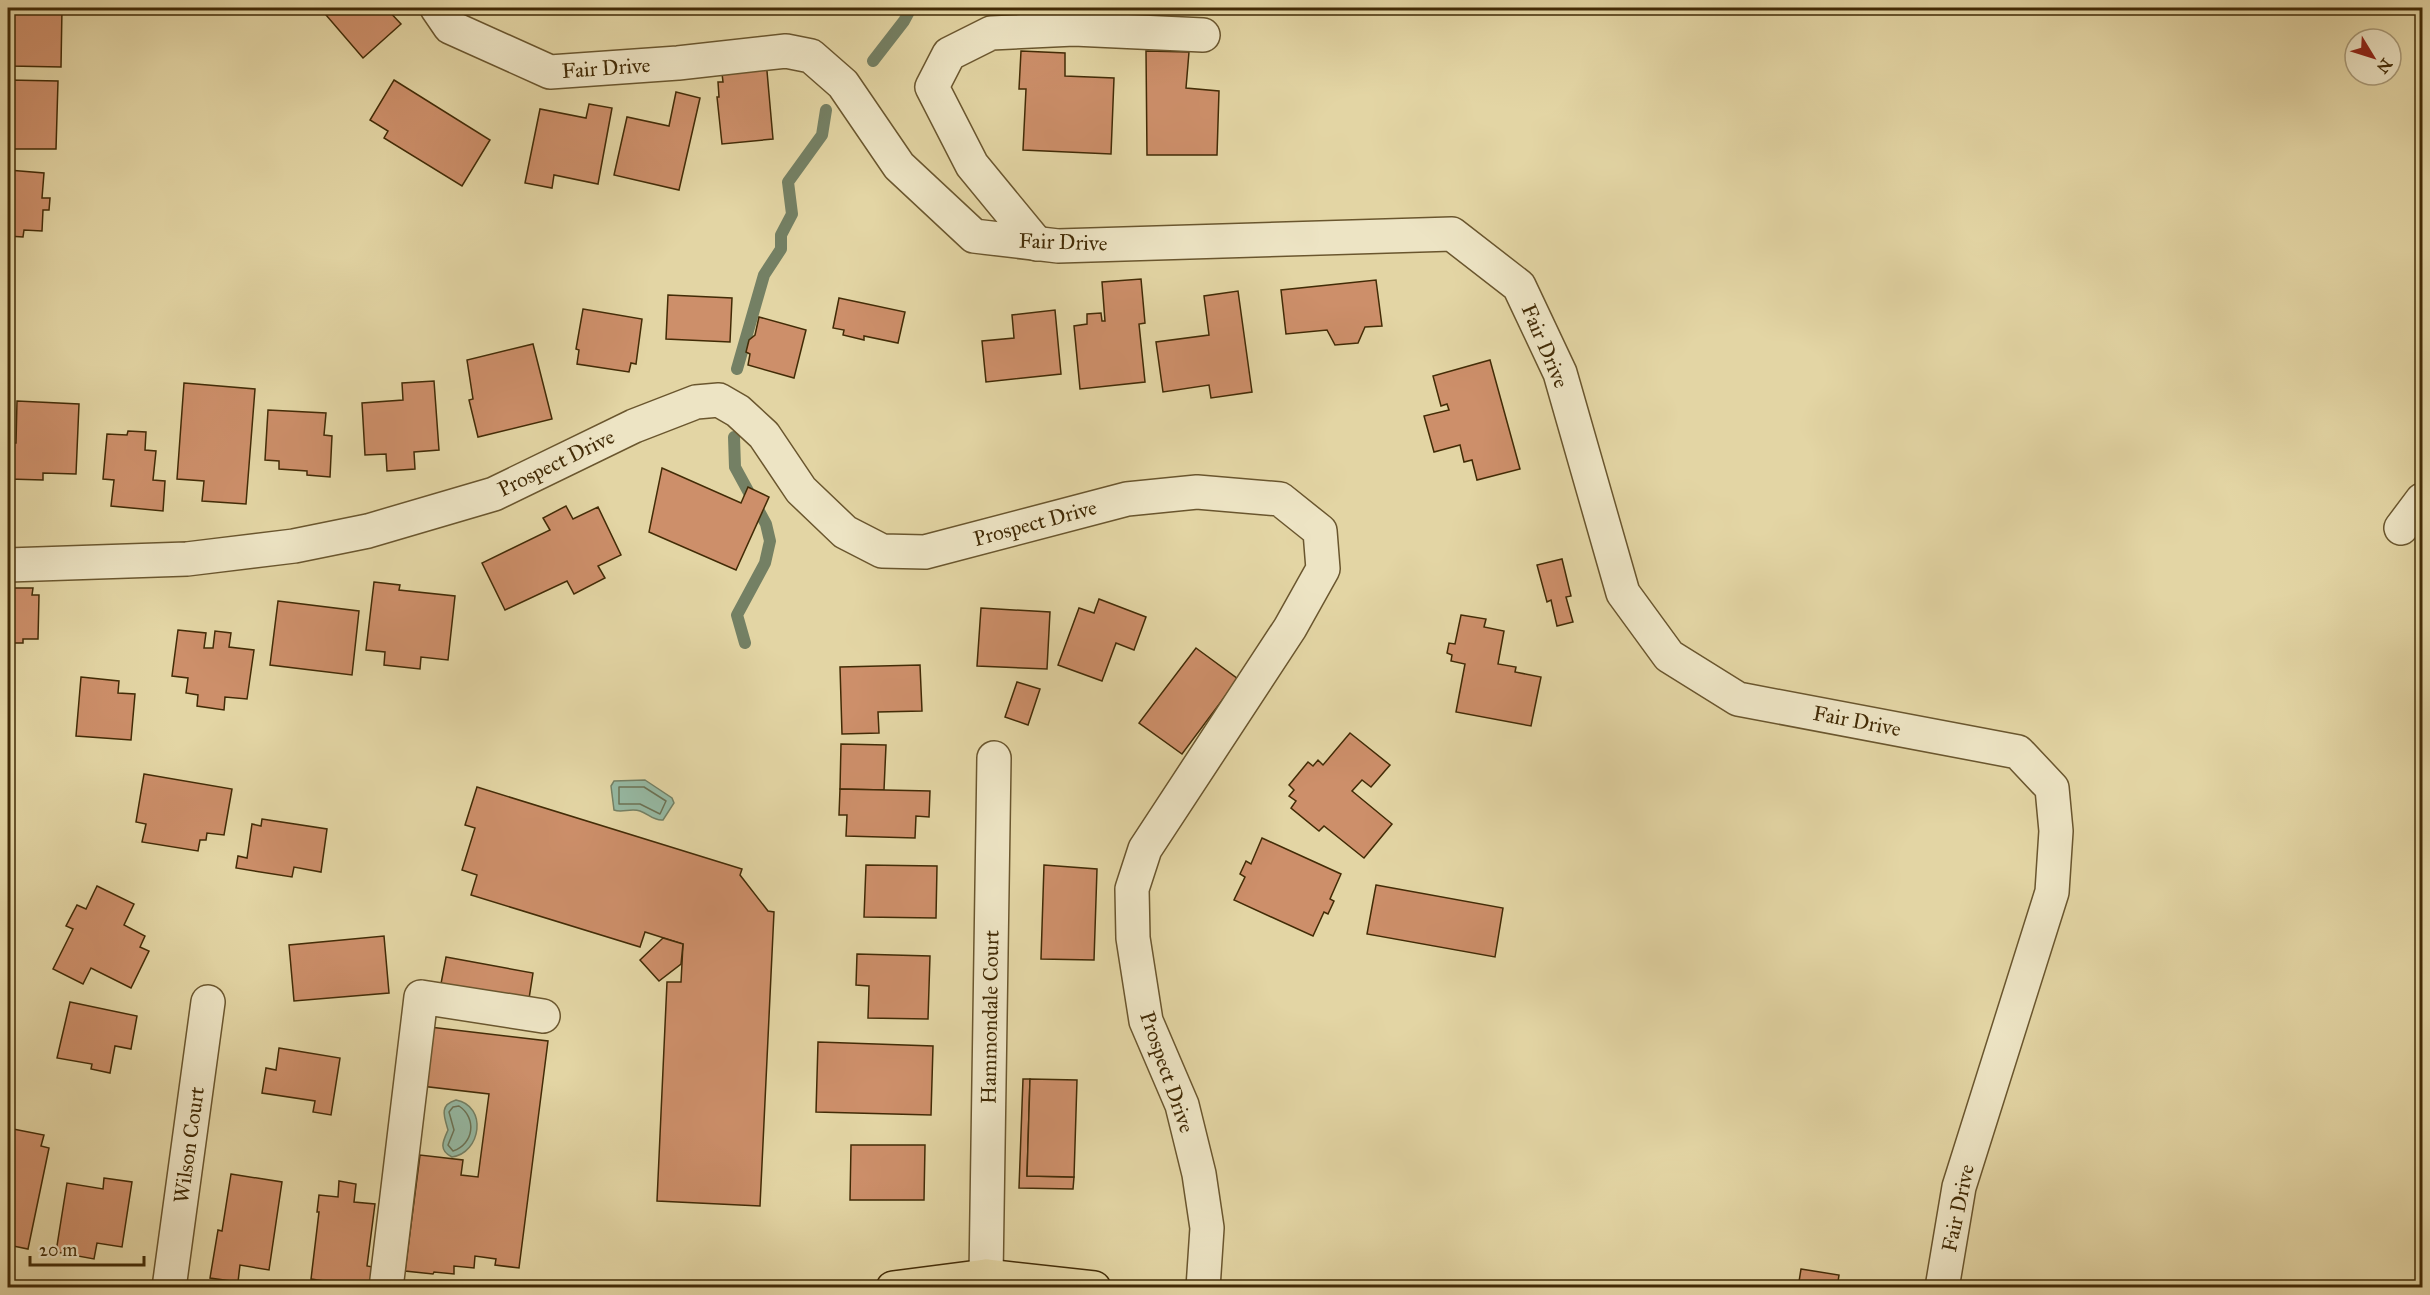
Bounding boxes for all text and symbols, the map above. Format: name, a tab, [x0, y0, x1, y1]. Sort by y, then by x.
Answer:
north arrow	[2343, 27, 2403, 87]
street label: Fair Drive	[561, 52, 651, 84]
text: N	[2373, 55, 2396, 77]
street label: Fair Drive	[1018, 227, 1108, 257]
street label: Fair Drive	[1516, 300, 1574, 392]
street label: Prospect Drive	[493, 423, 619, 502]
street label: Prospect Drive	[970, 494, 1100, 552]
street label: Fair Drive	[1811, 700, 1903, 742]
street label: Hammondale Court	[975, 929, 1005, 1104]
street label: Prospect Drive	[1134, 1008, 1200, 1136]
street label: Wilson Court	[168, 1085, 210, 1205]
street label: Fair Drive	[1936, 1162, 1980, 1254]
scale bar	[30, 1229, 144, 1267]
text: 20 m	[39, 1239, 77, 1261]

